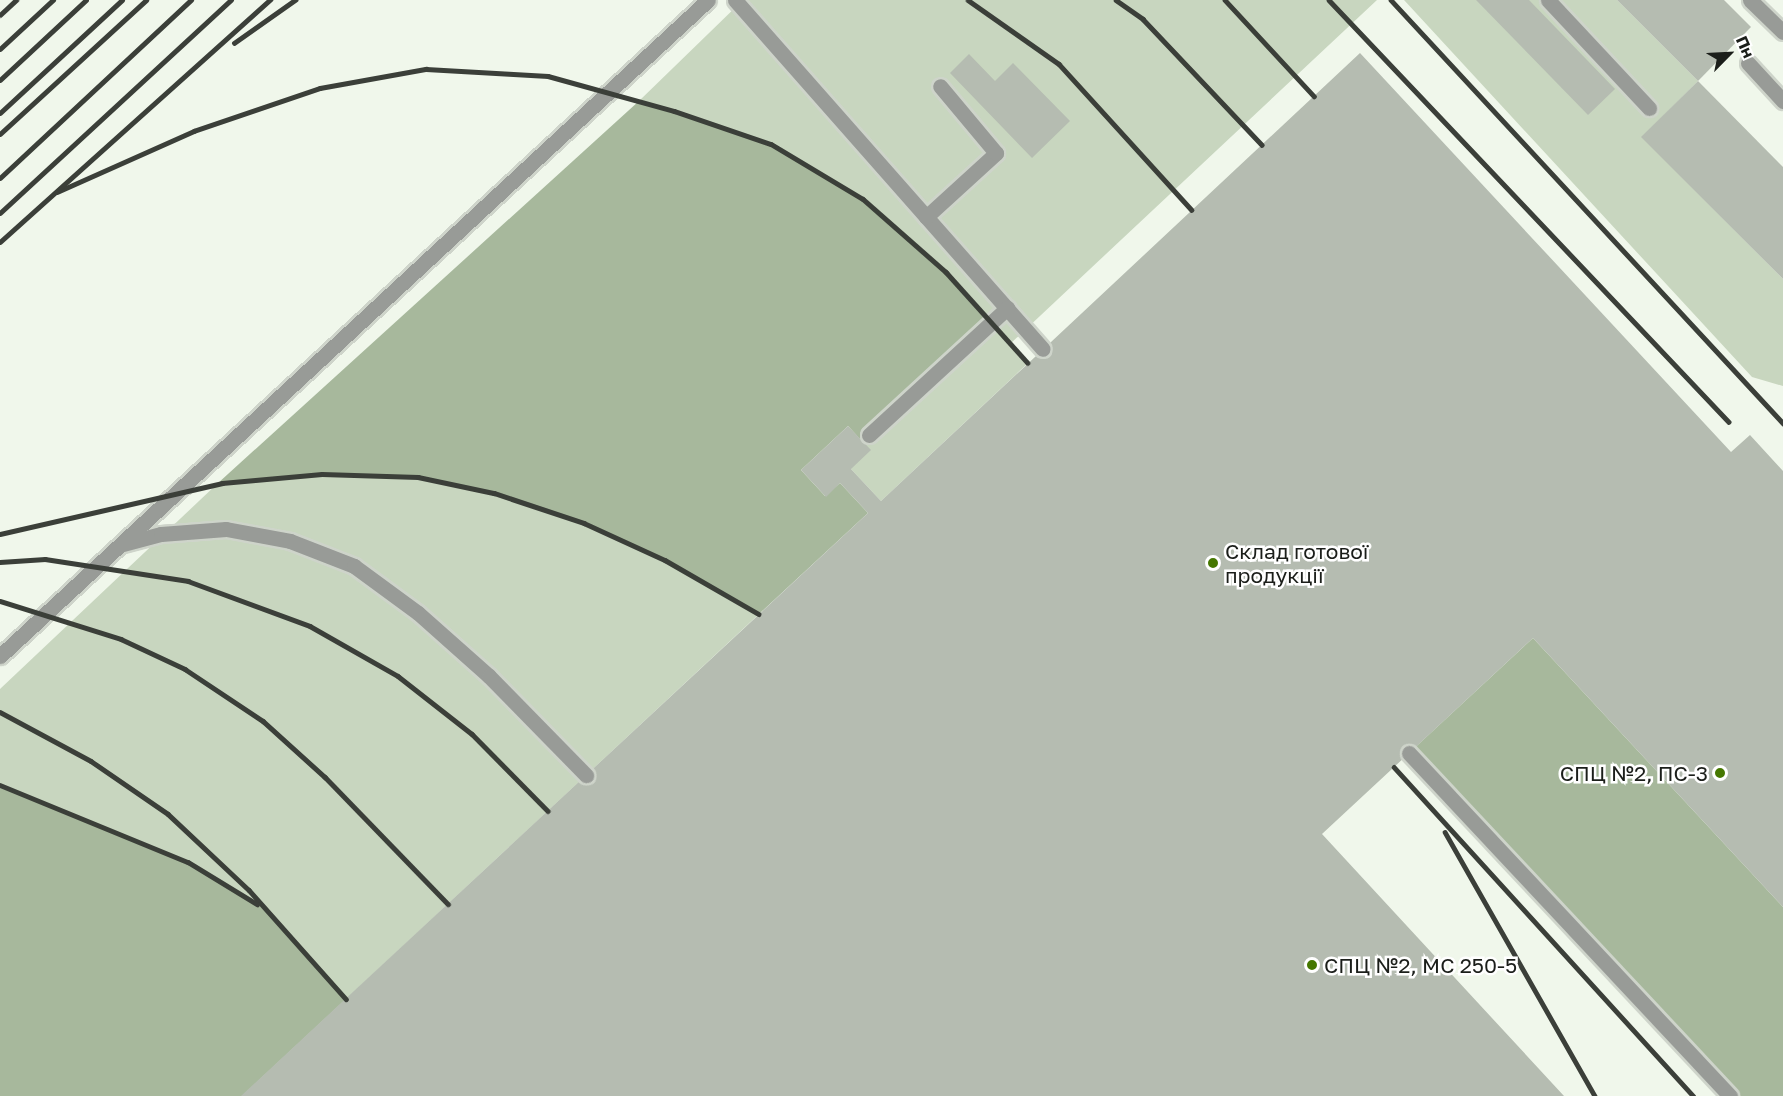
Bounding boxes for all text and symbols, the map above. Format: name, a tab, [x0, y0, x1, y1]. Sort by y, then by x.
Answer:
north arrow	[1699, 24, 1759, 84]
text: Пн	[1732, 33, 1759, 61]
place label: Склад готової продукції	[1225, 538, 1368, 588]
marker: Склад готової продукції	[1206, 556, 1220, 570]
place label: СПЦ №2, ПС-3	[1560, 760, 1708, 786]
marker: СПЦ №2, ПС-3	[1713, 766, 1727, 780]
place label: СПЦ №2, МС 250-5	[1324, 952, 1517, 978]
marker: СПЦ №2, МС 250-5	[1305, 958, 1319, 972]

